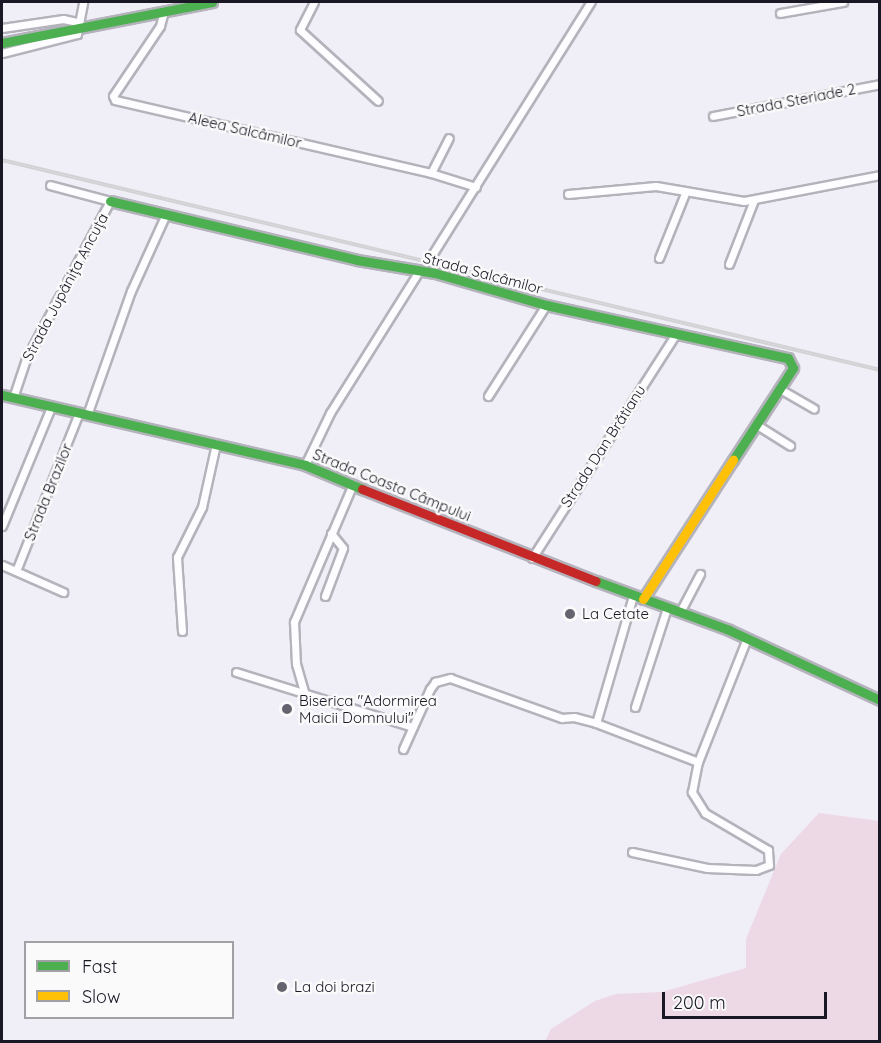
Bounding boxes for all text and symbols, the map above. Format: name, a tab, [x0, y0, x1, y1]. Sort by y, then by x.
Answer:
street label: Strada Steriade 2	[735, 80, 857, 120]
street label: Aleea Salcâmilor	[187, 108, 303, 152]
street label: Strada Jupânița Ancuța	[18, 210, 112, 364]
street label: Strada Salcâmilor	[421, 248, 545, 298]
street label: Strada Dan Brătianu	[557, 381, 649, 511]
street label: Strada Brazilor	[20, 441, 76, 543]
street label: Strada Coasta Câmpului	[310, 445, 474, 525]
place label: La Cetate	[582, 605, 649, 623]
marker: La Cetate	[563, 607, 577, 621]
place label: Biserica "Adormirea Maicii Domnului"	[299, 691, 437, 726]
marker: Biserica "Adormirea Maicii Domnului"	[280, 702, 294, 716]
legend	[24, 941, 234, 1019]
text: Fast	[82, 955, 117, 978]
place label: La doi brazi	[294, 978, 375, 996]
marker: La doi brazi	[275, 980, 289, 994]
scale bar	[665, 980, 830, 1018]
text: Slow	[82, 985, 120, 1008]
text: 200 m	[673, 991, 726, 1014]

